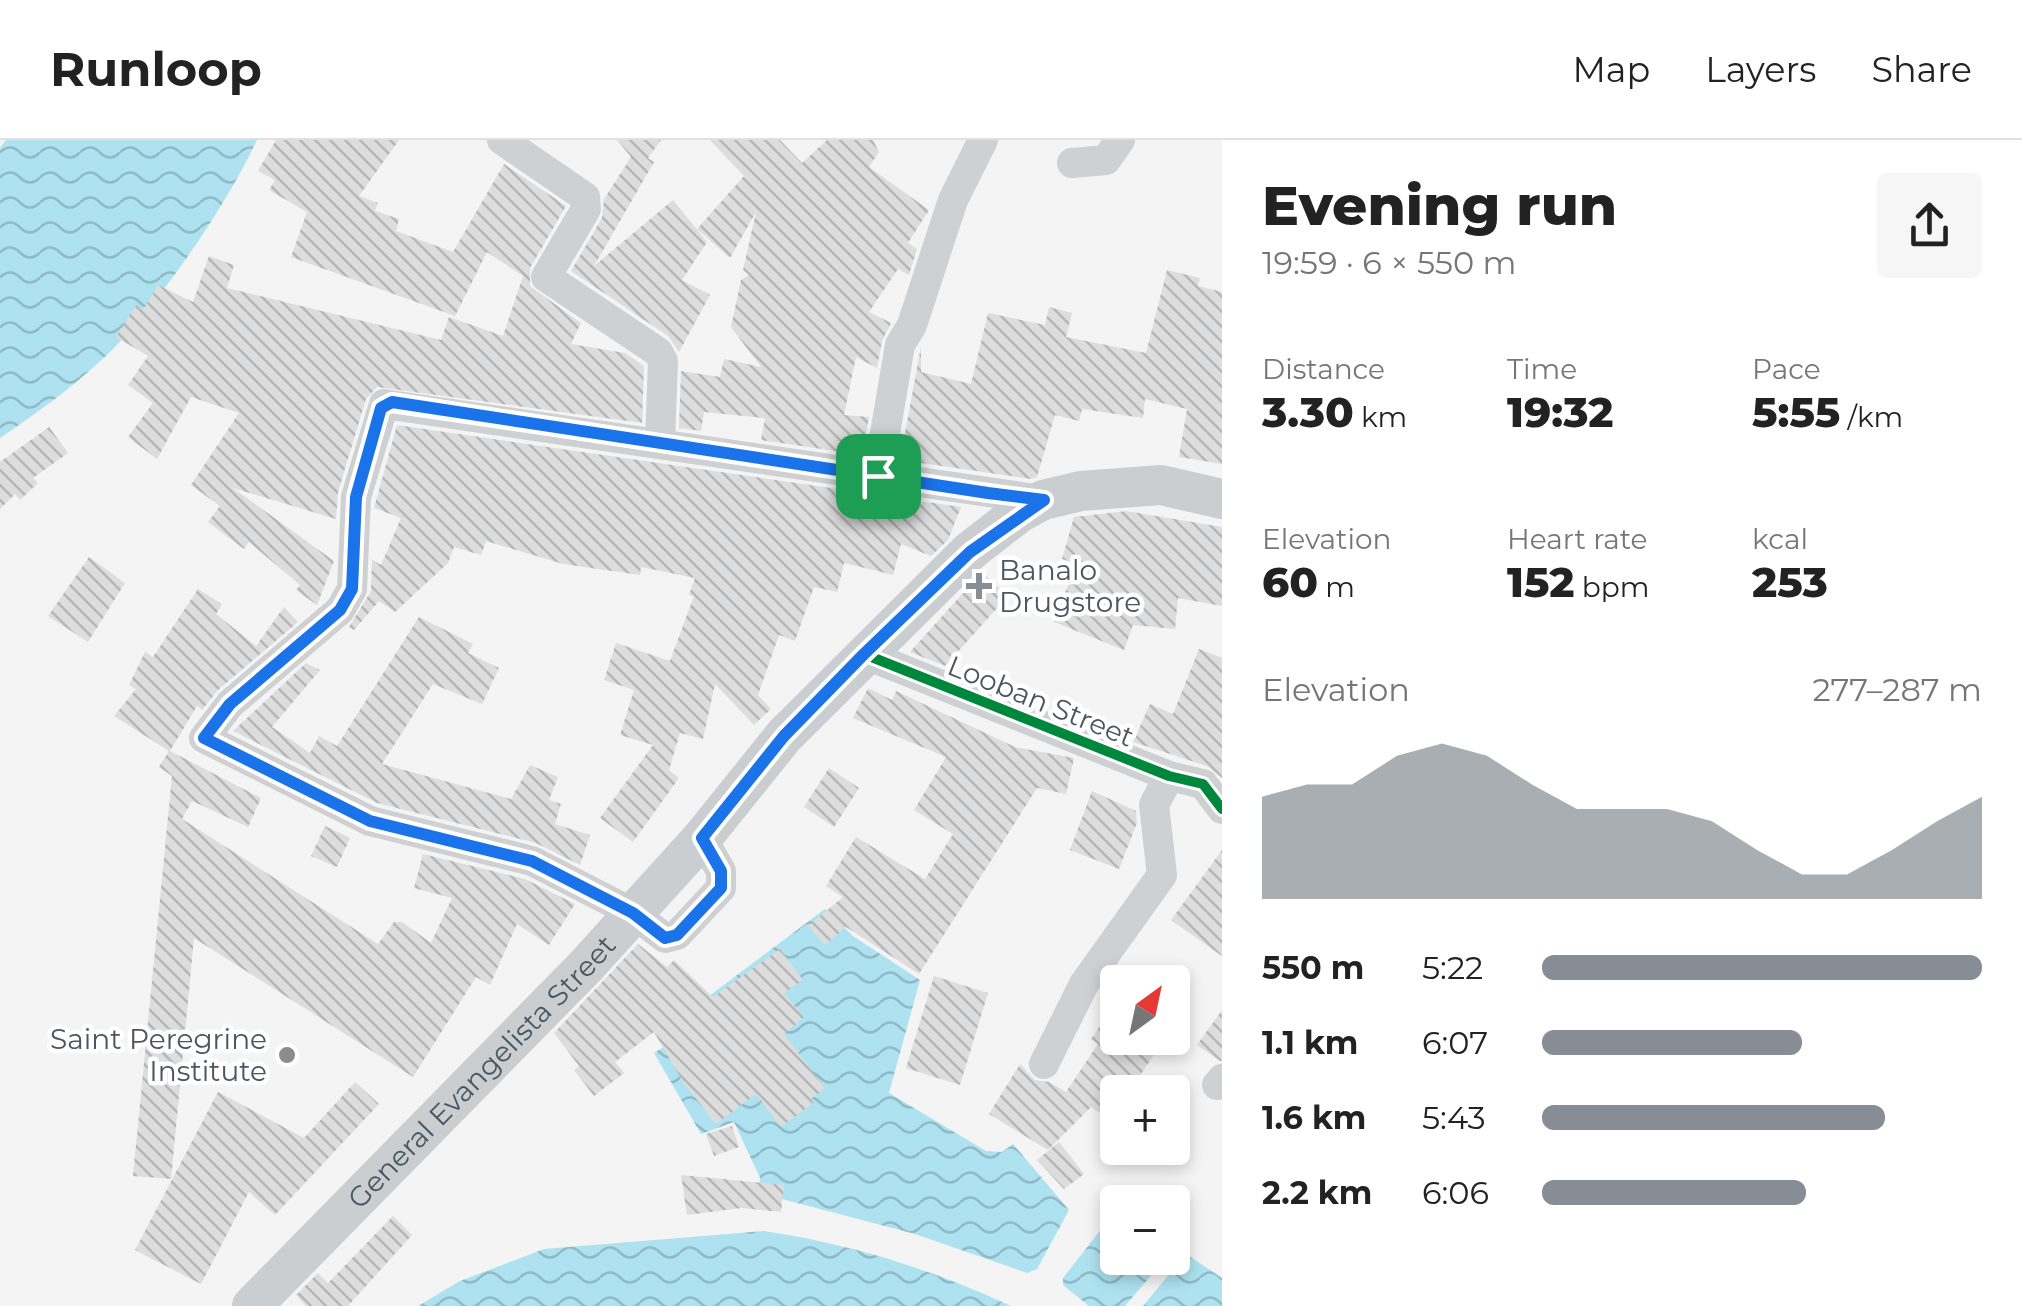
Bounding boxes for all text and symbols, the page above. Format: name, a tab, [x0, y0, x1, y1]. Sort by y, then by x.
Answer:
text: Runloop	[50, 40, 262, 98]
text: Map	[1572, 48, 1650, 91]
text: Layers	[1705, 48, 1816, 91]
text: Share	[1871, 48, 1972, 91]
text: Evening run	[1262, 172, 1617, 239]
button: share	[1877, 173, 1982, 278]
text: 19:59 · 6 × 550 m	[1262, 243, 1517, 282]
text: Distance	[1262, 352, 1385, 386]
text: Time	[1507, 352, 1577, 386]
text: Pace	[1752, 352, 1821, 386]
text: 3.30	[1262, 386, 1354, 438]
text: 19:32	[1507, 386, 1613, 438]
text: 5:55	[1752, 386, 1840, 438]
text: km	[1354, 400, 1407, 434]
text: /km	[1840, 400, 1903, 434]
pin	[836, 434, 921, 519]
icon: arrive	[851, 449, 906, 504]
text: Elevation	[1262, 522, 1391, 556]
text: Heart rate	[1507, 522, 1648, 556]
text: kcal	[1752, 522, 1808, 556]
place label: Banalo Drugstore	[999, 553, 1141, 619]
text: 60	[1262, 556, 1318, 608]
text: 152	[1507, 556, 1574, 608]
text: 253	[1752, 556, 1828, 608]
text: m	[1318, 570, 1355, 604]
text: bpm	[1574, 570, 1649, 604]
marker: Banalo Drugstore	[968, 575, 990, 597]
street label: Looban Street	[943, 648, 1139, 754]
text: Elevation	[1262, 670, 1410, 709]
text: 277–287 m	[1812, 670, 1982, 709]
street label: General Evangelista Street	[341, 928, 623, 1215]
text: 550 m	[1262, 948, 1364, 987]
text: 5:22	[1422, 948, 1483, 987]
north arrow	[1100, 965, 1190, 1055]
map controls	[1100, 965, 1190, 1275]
place label: Saint Peregrine Institute	[50, 1022, 267, 1088]
text: 1.1 km	[1262, 1023, 1358, 1062]
text: 6:07	[1422, 1023, 1488, 1062]
marker: Saint Peregrine Institute	[276, 1044, 298, 1066]
button: +	[1100, 1075, 1190, 1165]
text: 1.6 km	[1262, 1098, 1366, 1137]
text: 5:43	[1422, 1098, 1486, 1137]
text: 2.2 km	[1262, 1173, 1372, 1212]
text: 6:06	[1422, 1173, 1489, 1212]
button: −	[1100, 1185, 1190, 1275]

